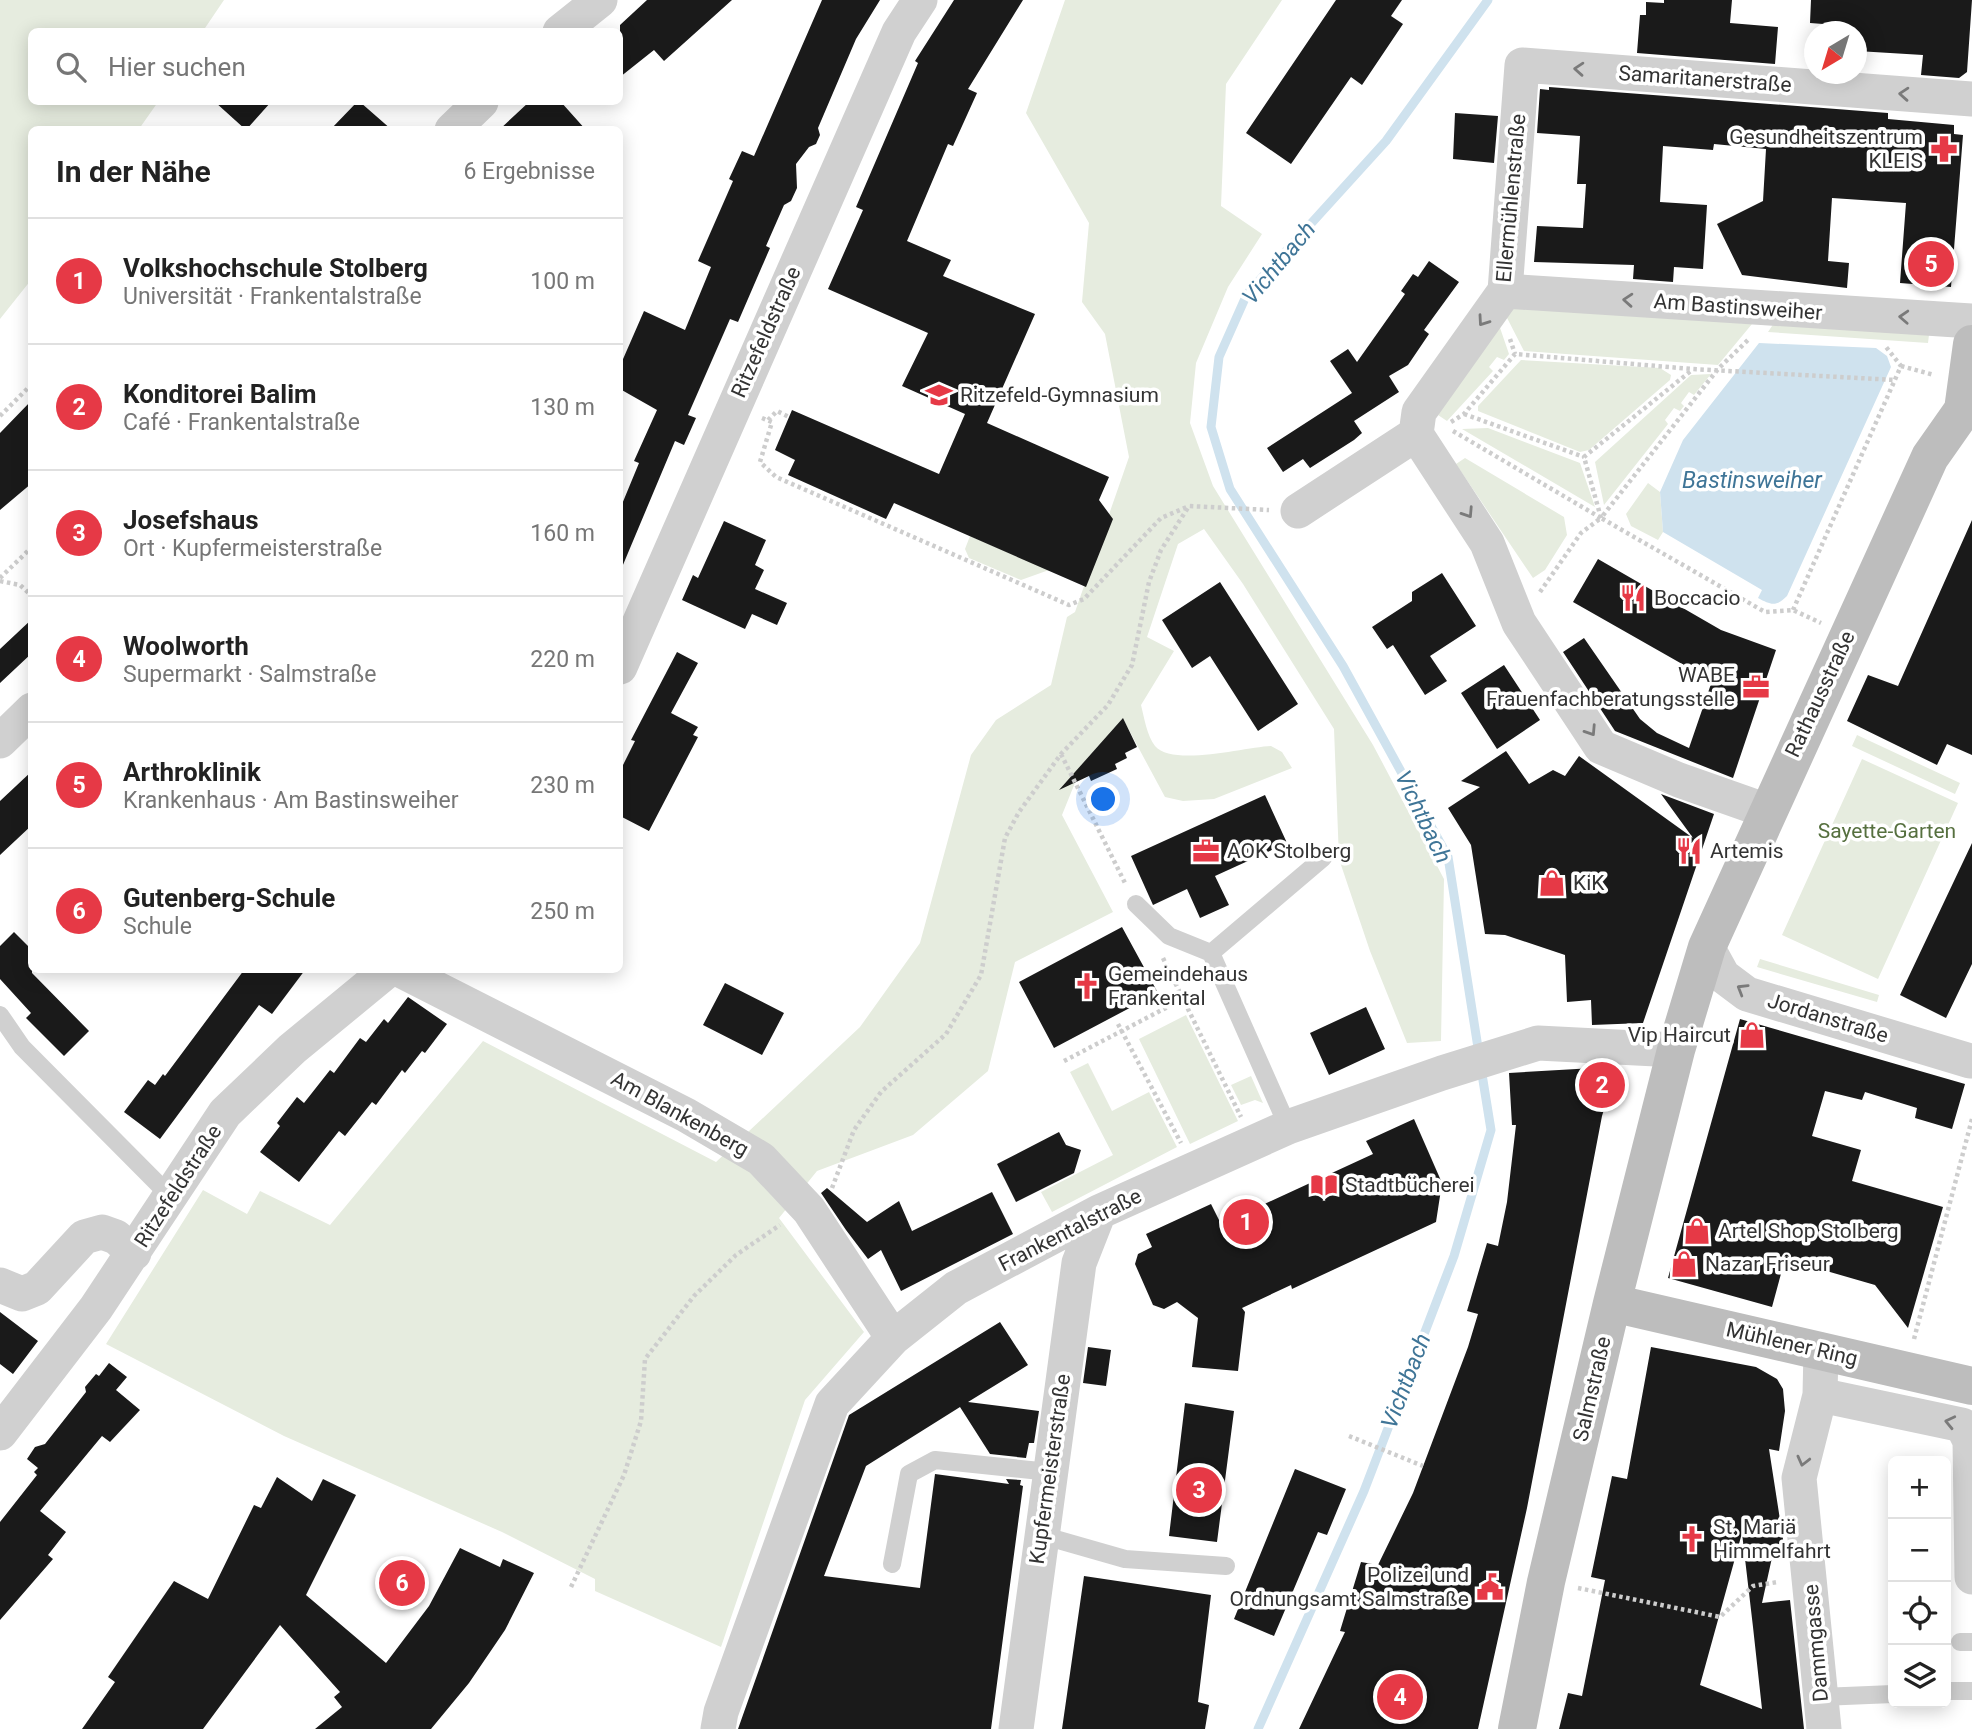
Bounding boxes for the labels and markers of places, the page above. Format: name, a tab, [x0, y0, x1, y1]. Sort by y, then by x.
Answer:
place label: Gesundheitszentrum KLEIS	[1729, 125, 1923, 173]
pharmacy icon: Gesundheitszentrum KLEIS	[1929, 134, 1959, 164]
pin: 5	[1908, 238, 1954, 290]
school or university icon: Ritzefeld-Gymnasium	[924, 380, 954, 410]
place label: Ritzefeld-Gymnasium	[960, 383, 1159, 407]
restaurant icon: Boccacio	[1618, 583, 1648, 613]
place label: Boccacio	[1654, 586, 1741, 610]
place label: WABE Frauenfachberatungsstelle	[1486, 663, 1735, 711]
office icon: WABE Frauenfachberatungsstelle	[1741, 672, 1771, 702]
office icon: AOK Stolberg	[1191, 836, 1221, 866]
restaurant icon: Artemis	[1674, 836, 1704, 866]
place label: AOK Stolberg	[1227, 839, 1351, 863]
place label: Artemis	[1710, 839, 1784, 863]
shop icon: KiK	[1537, 868, 1567, 898]
place label: KiK	[1573, 871, 1605, 895]
place label: Gemeindehaus Frankental	[1108, 962, 1248, 1010]
church icon: Gemeindehaus Frankental	[1072, 971, 1102, 1001]
shop icon: Vip Haircut	[1737, 1020, 1767, 1050]
place label: Vip Haircut	[1628, 1023, 1731, 1047]
pin: 2	[1579, 1059, 1625, 1111]
library icon: Stadtbücherei	[1309, 1170, 1339, 1200]
place label: Stadtbücherei	[1345, 1173, 1475, 1197]
pin: 1	[1223, 1196, 1269, 1248]
shop icon: Artel Shop Stolberg	[1682, 1216, 1712, 1246]
place label: Artel Shop Stolberg	[1718, 1219, 1899, 1243]
shop icon: Nazar Friseur	[1669, 1249, 1699, 1279]
place label: Nazar Friseur	[1705, 1252, 1830, 1276]
pin: 3	[1176, 1464, 1222, 1516]
place label: St. Mariä Himmelfahrt	[1713, 1515, 1831, 1563]
church icon: St. Mariä Himmelfahrt	[1677, 1524, 1707, 1554]
pin: 6	[379, 1557, 425, 1609]
place label: Polizei und Ordnungsamt Salmstraße	[1230, 1563, 1469, 1611]
public building icon: Polizei und Ordnungsamt Salmstraße	[1475, 1572, 1505, 1602]
pin: 4	[1377, 1671, 1423, 1723]

